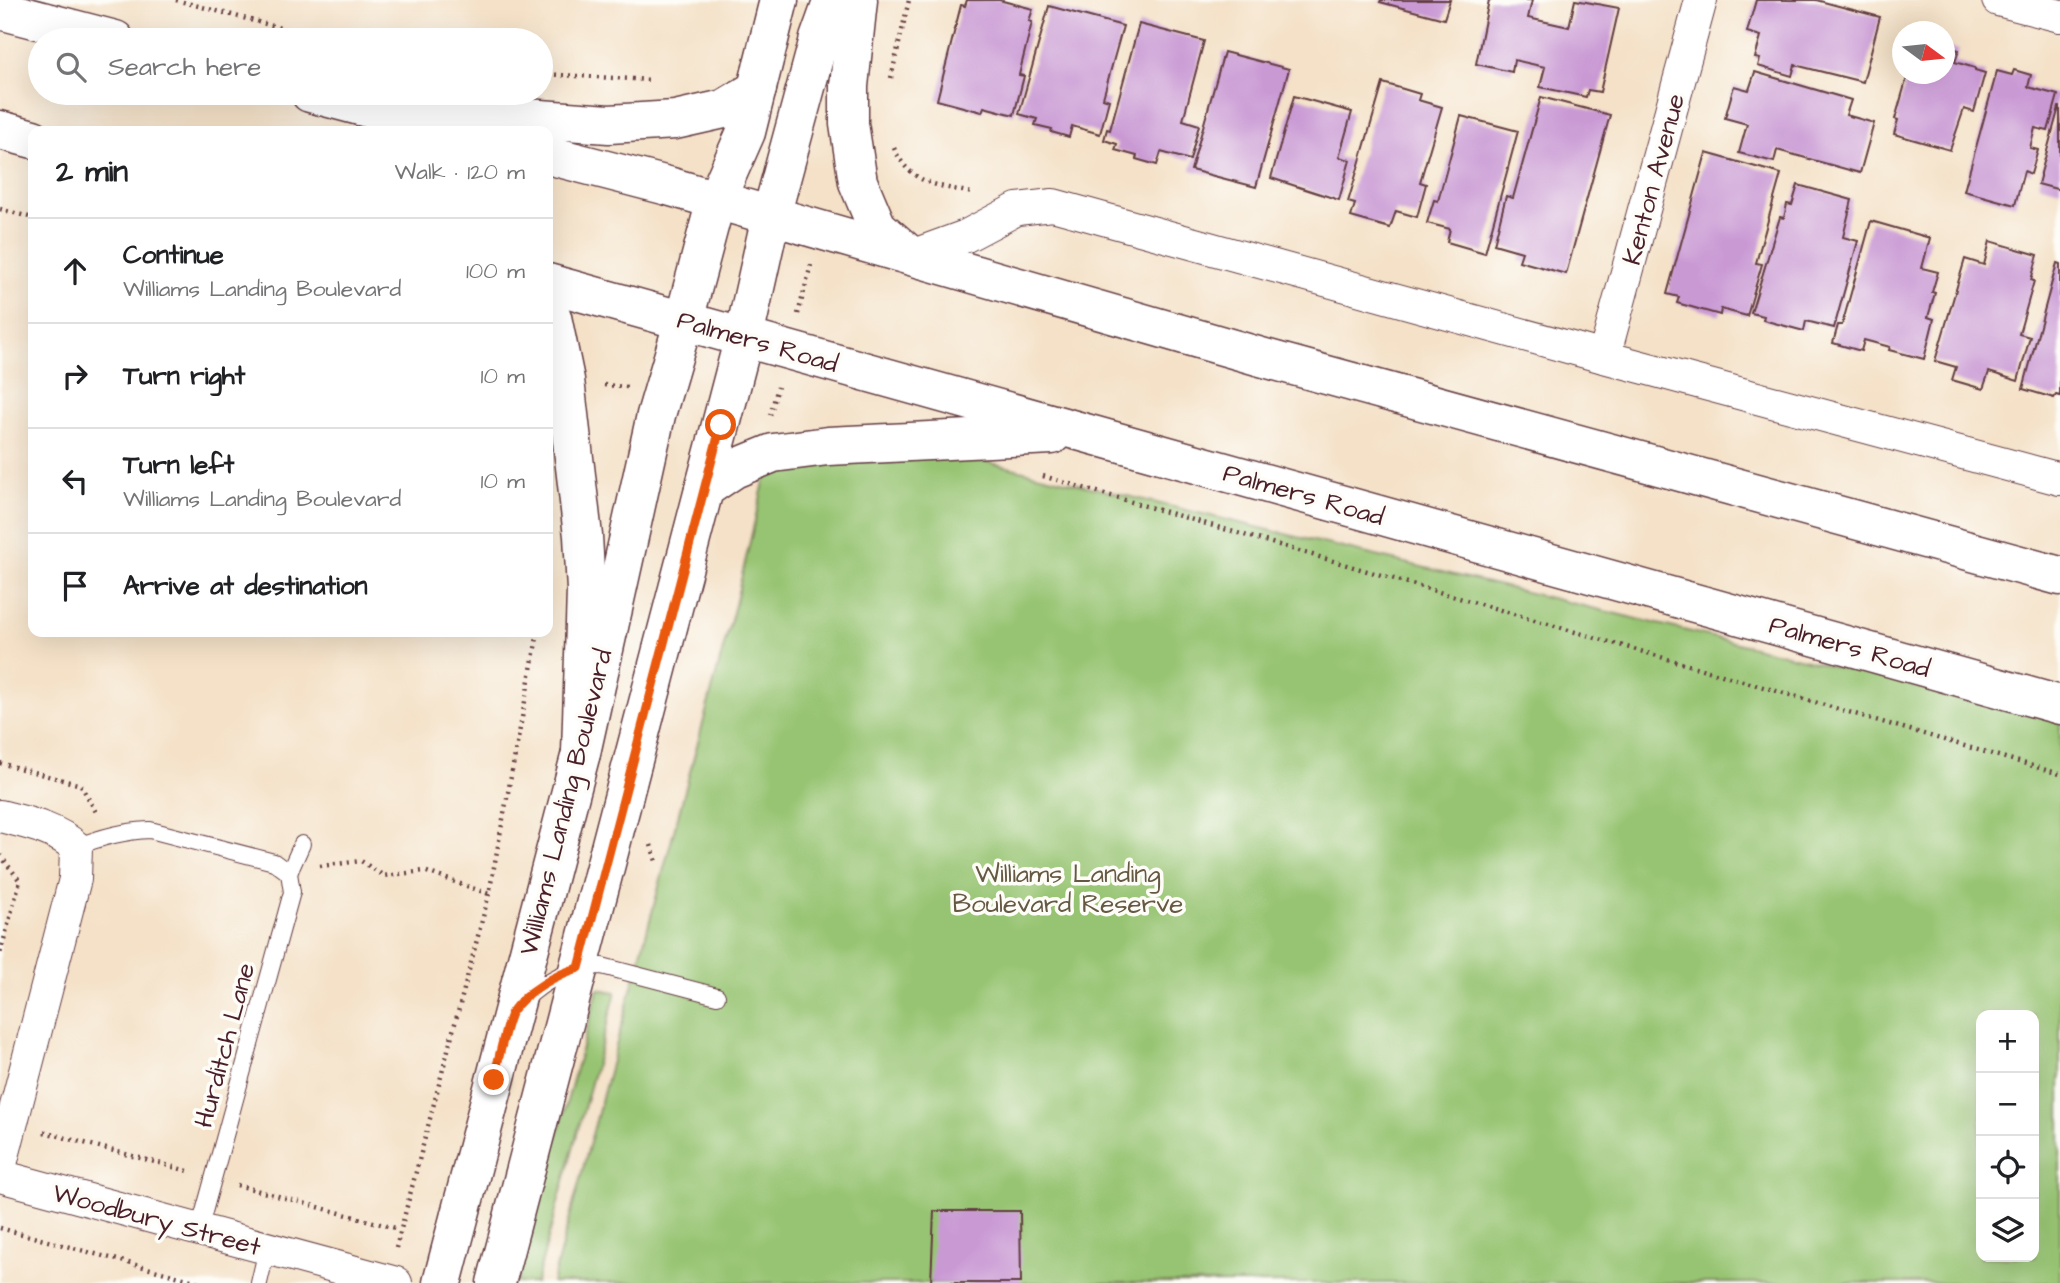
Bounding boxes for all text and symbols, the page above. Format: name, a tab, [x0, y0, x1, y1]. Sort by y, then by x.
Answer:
north arrow	[1892, 21, 1955, 84]
search box	[28, 28, 553, 105]
icon: search	[52, 48, 90, 86]
text: Search here	[108, 49, 261, 85]
street label: Kenton Avenue	[1614, 90, 1694, 269]
text: 2 min	[56, 151, 128, 193]
text: Walk · 120 m	[395, 156, 525, 188]
text: Continue	[123, 237, 224, 273]
icon: ahead	[56, 252, 94, 290]
text: 100 m	[466, 255, 525, 287]
text: Williams Landing Boulevard	[123, 273, 401, 305]
street label: Palmers Road	[673, 302, 842, 382]
icon: right	[56, 357, 94, 395]
text: Turn right	[123, 358, 245, 394]
text: 10 m	[480, 360, 525, 392]
route start	[705, 409, 736, 440]
text: Turn left	[123, 447, 234, 483]
street label: Palmers Road	[1219, 455, 1388, 535]
icon: left	[56, 462, 94, 500]
text: 10 m	[480, 465, 525, 497]
text: Williams Landing Boulevard	[123, 483, 401, 515]
icon: arrive	[56, 567, 94, 605]
text: Arrive at destination	[123, 568, 368, 604]
street label: Palmers Road	[1765, 607, 1934, 687]
street label: Williams Landing Boulevard	[510, 645, 623, 960]
park label: Williams Landing Boulevard Reserve	[953, 856, 1183, 922]
street label: Hurditch Lane	[186, 959, 264, 1132]
map controls	[1976, 1010, 2039, 1262]
button: +	[1976, 1010, 2039, 1073]
route end	[478, 1064, 509, 1095]
button: −	[1976, 1073, 2039, 1136]
button: locate	[1976, 1136, 2039, 1199]
street label: Woodbury Street	[48, 1175, 265, 1267]
button: layers	[1976, 1199, 2039, 1262]

